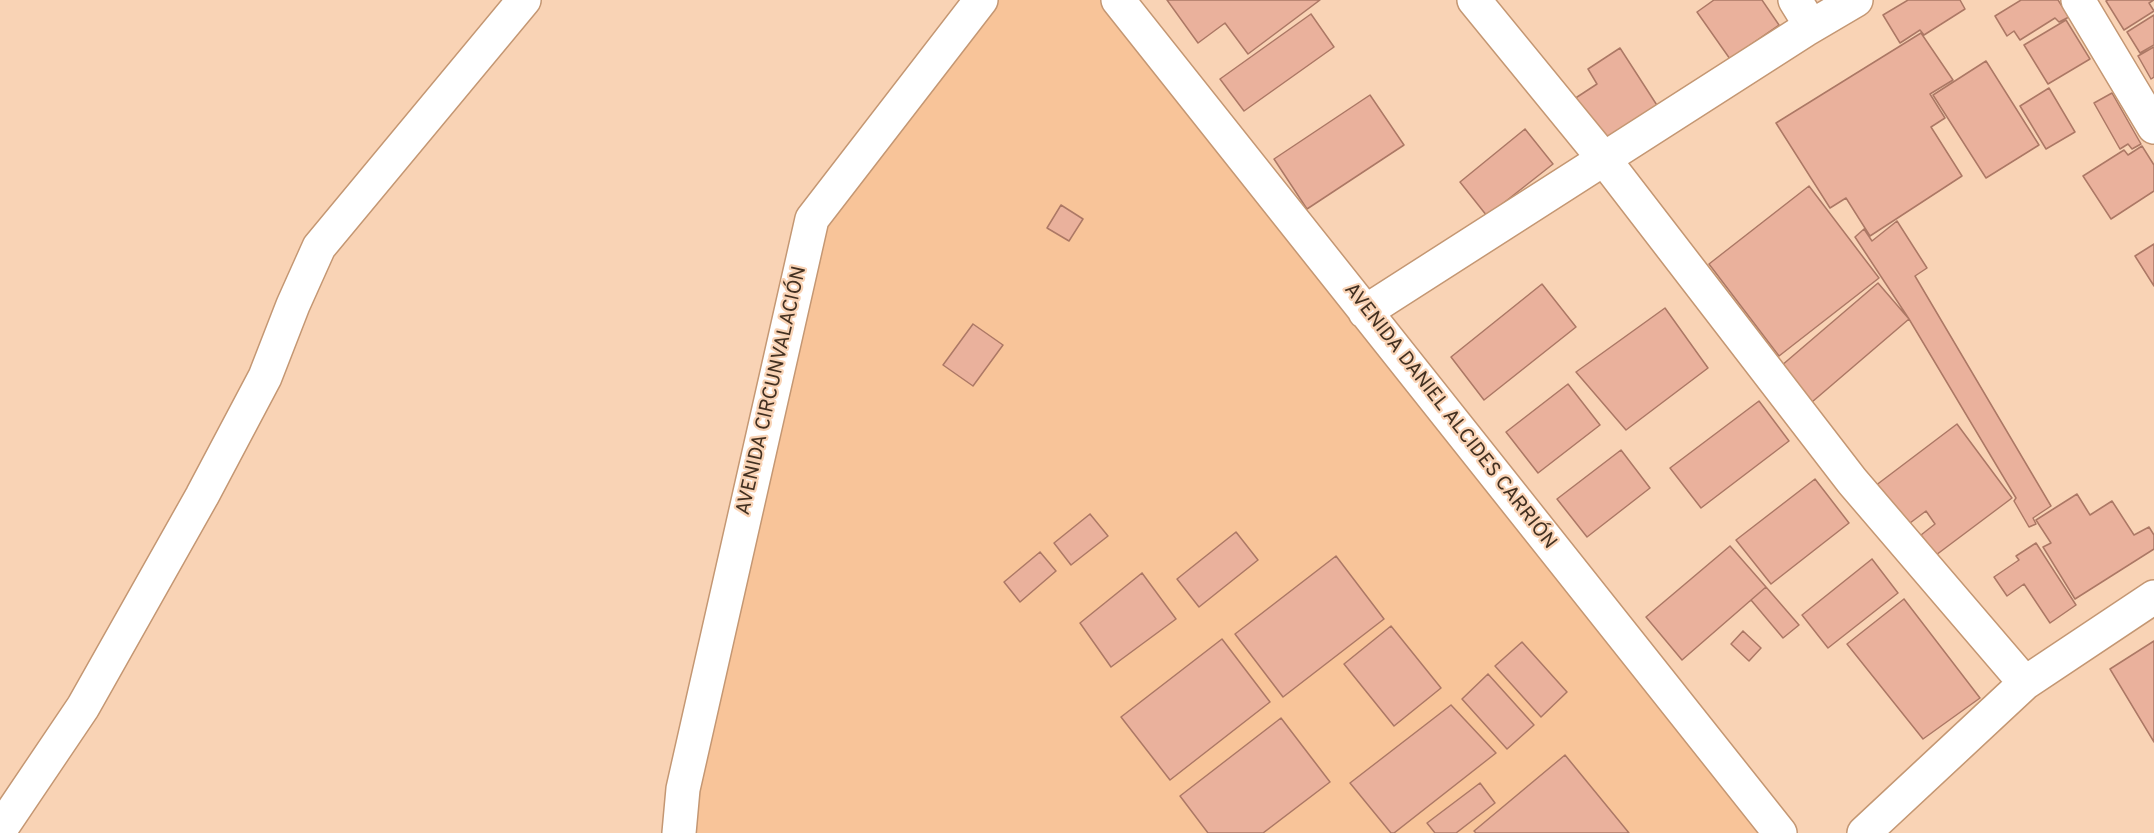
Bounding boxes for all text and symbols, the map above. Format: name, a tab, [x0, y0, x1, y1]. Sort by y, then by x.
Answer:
street label: AVENIDA CIRCUNVALACIÓN	[733, 264, 813, 518]
street label: AVENIDA DANIEL ALCIDES CARRIÓN	[1338, 279, 1560, 555]

